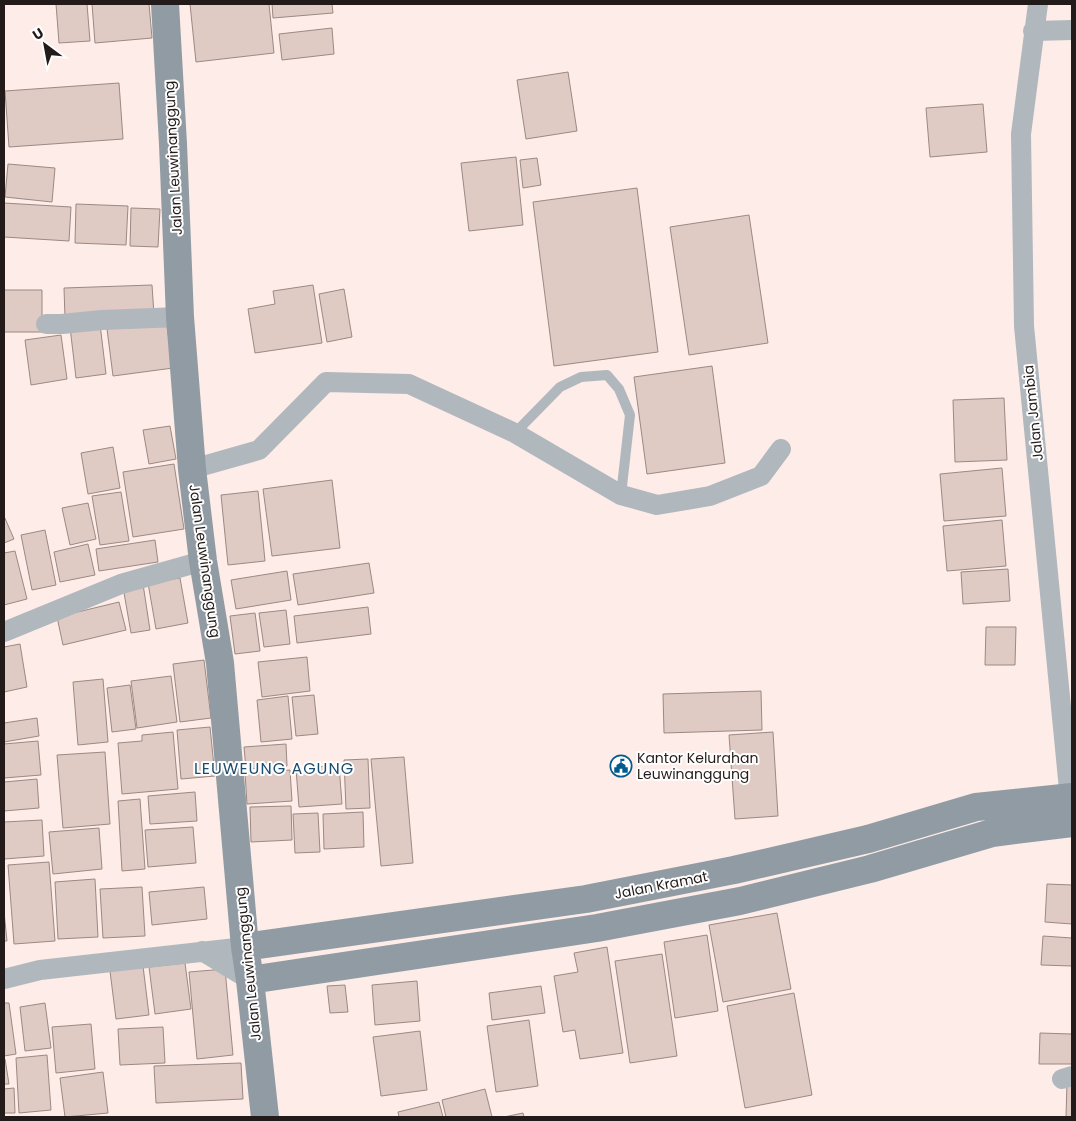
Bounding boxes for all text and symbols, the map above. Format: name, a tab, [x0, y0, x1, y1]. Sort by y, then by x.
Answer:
north arrow	[20, 20, 70, 70]
text: U	[29, 23, 48, 45]
street label: Jalan Leuwinanggung	[159, 80, 187, 236]
street label: Jalan Jambia	[1018, 364, 1048, 462]
street label: Jalan Leuwinanggung	[184, 483, 226, 639]
place label: Kantor Kelurahan Leuwinanggung	[637, 748, 758, 784]
public building icon: Kantor Kelurahan Leuwinanggung	[609, 754, 633, 778]
district label: LEUWEUNG AGUNG	[194, 757, 354, 780]
street label: Jalan Kramat	[613, 866, 709, 904]
street label: Jalan Leuwinanggung	[230, 886, 266, 1042]

